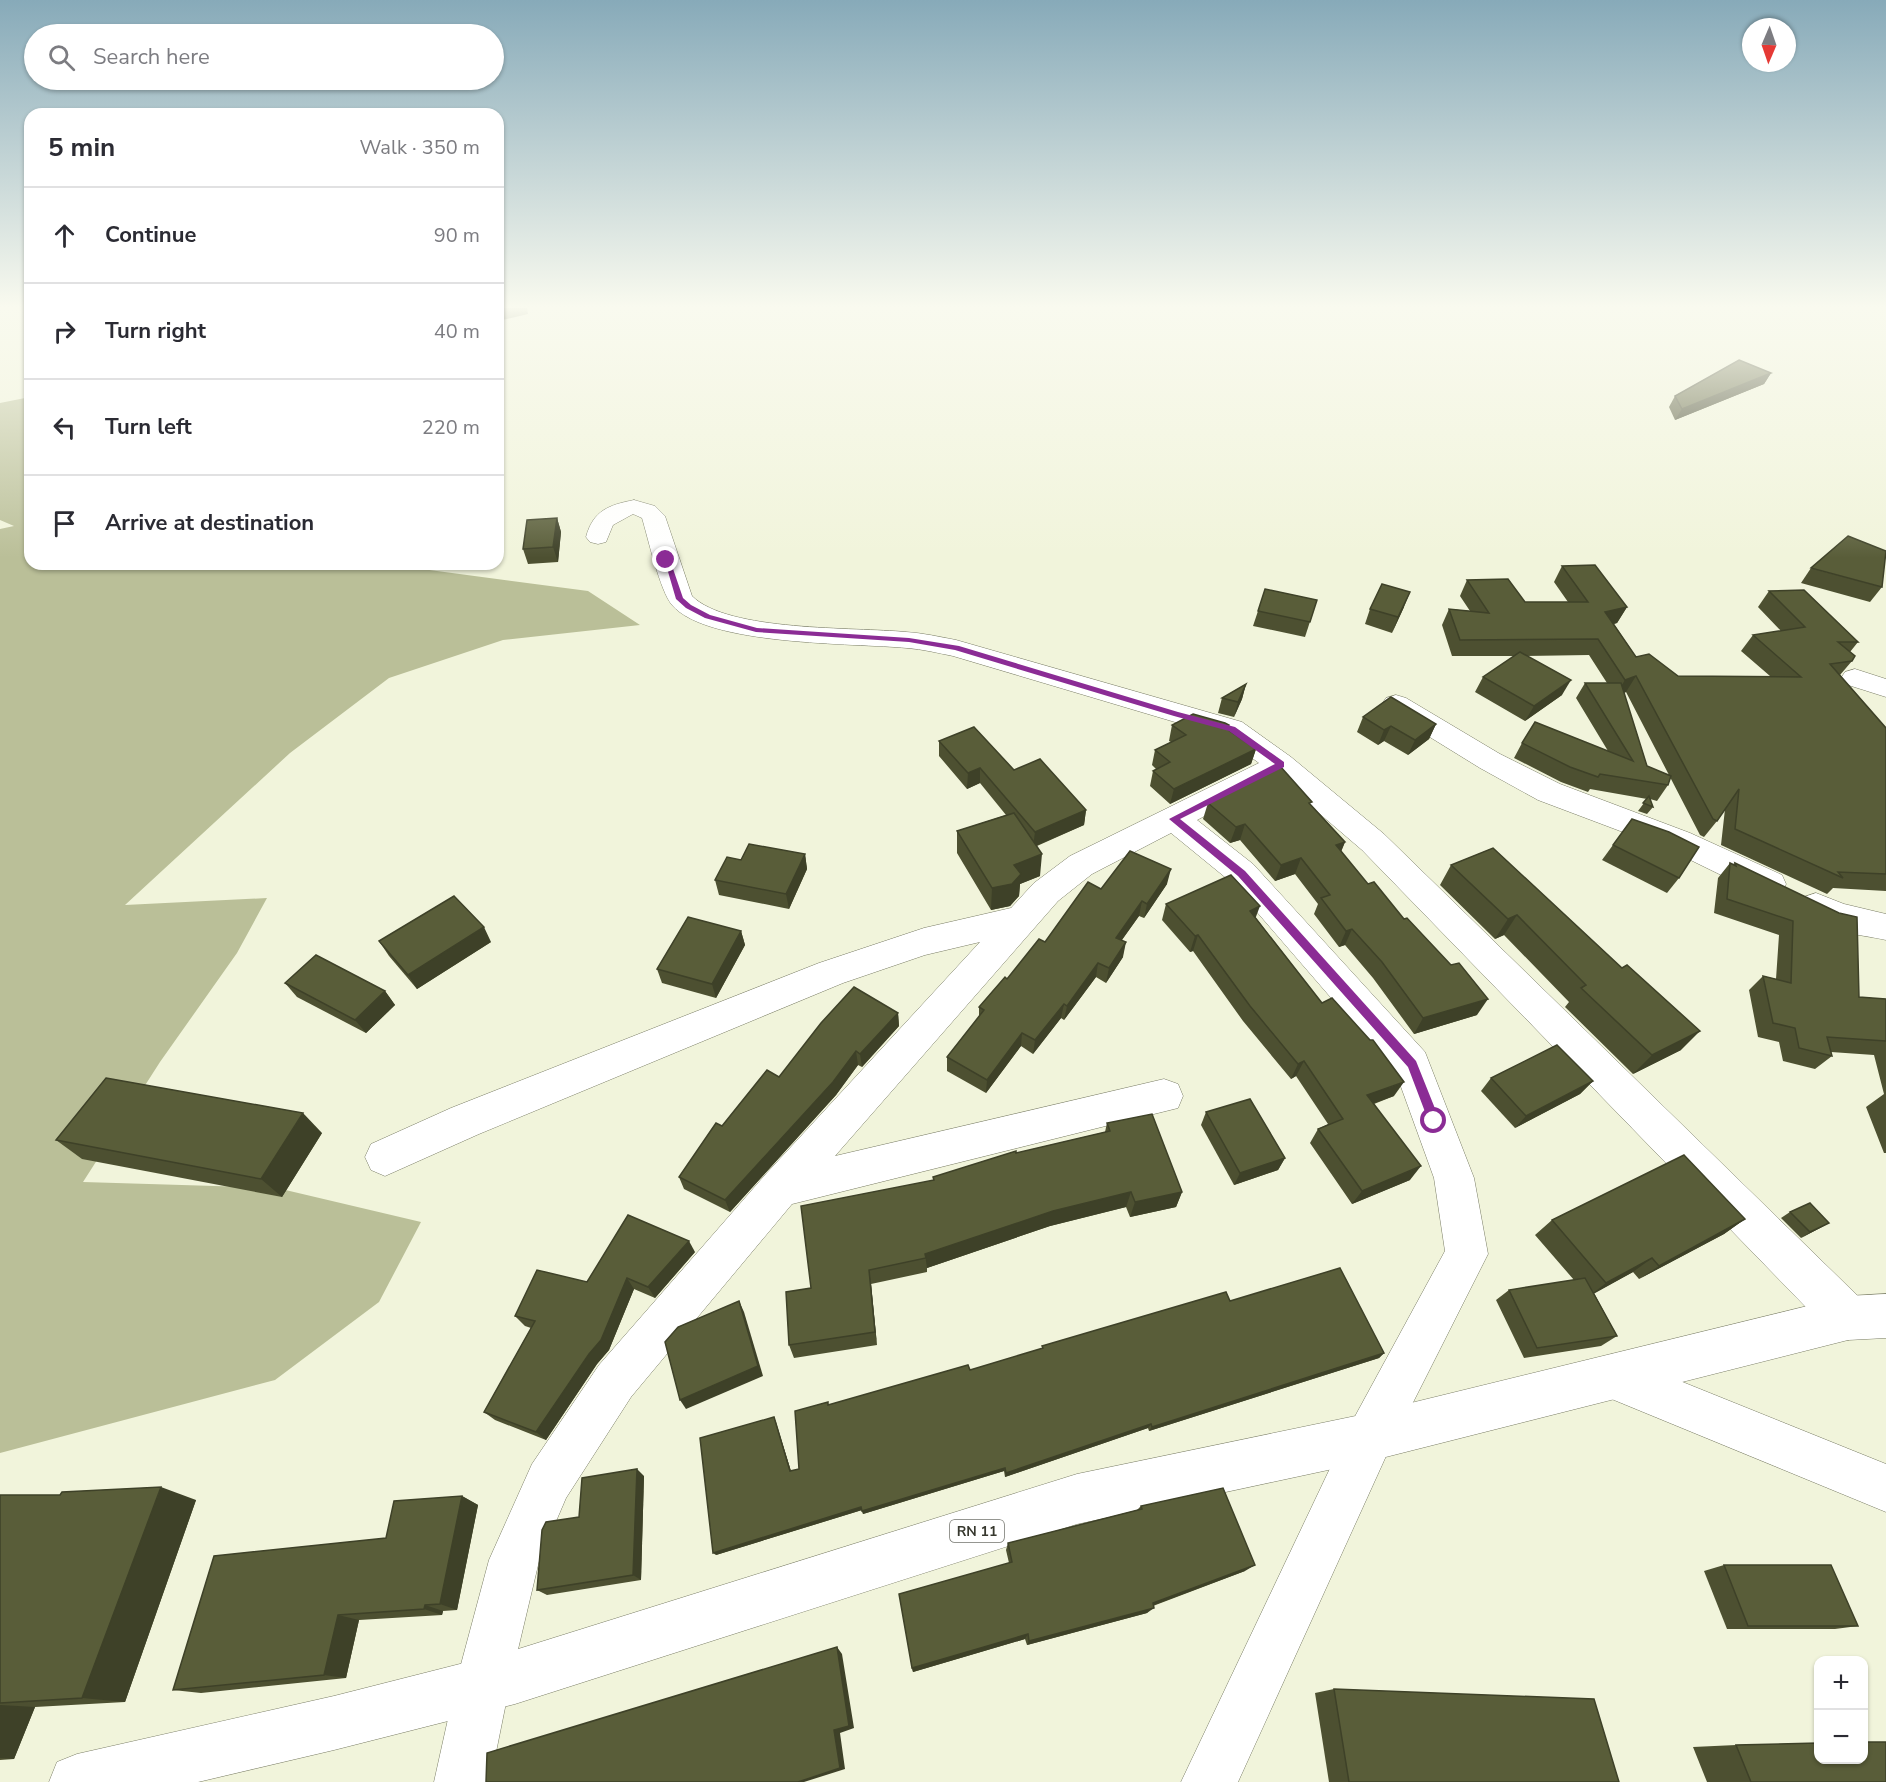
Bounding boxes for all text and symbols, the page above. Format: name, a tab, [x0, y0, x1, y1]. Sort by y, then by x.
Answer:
north arrow	[1742, 18, 1796, 72]
search box	[24, 24, 504, 90]
icon: search	[45, 41, 78, 74]
text: Search here	[93, 42, 210, 72]
text: 5 min	[48, 130, 115, 165]
text: Walk · 350 m	[360, 134, 480, 161]
icon: ahead	[48, 219, 81, 252]
text: Continue	[105, 220, 196, 250]
text: 90 m	[434, 222, 480, 249]
icon: right	[48, 315, 81, 348]
text: Turn right	[105, 316, 206, 346]
text: 40 m	[434, 318, 480, 345]
icon: left	[48, 411, 81, 444]
text: Turn left	[105, 412, 192, 442]
text: 220 m	[422, 414, 480, 441]
icon: arrive	[48, 507, 81, 540]
text: Arrive at destination	[105, 508, 314, 538]
route end	[652, 546, 678, 572]
route start	[1420, 1107, 1446, 1133]
road number: RN 11	[950, 1520, 1004, 1542]
map controls	[1814, 1656, 1868, 1764]
button: +	[1814, 1656, 1868, 1710]
button: −	[1814, 1710, 1868, 1764]

